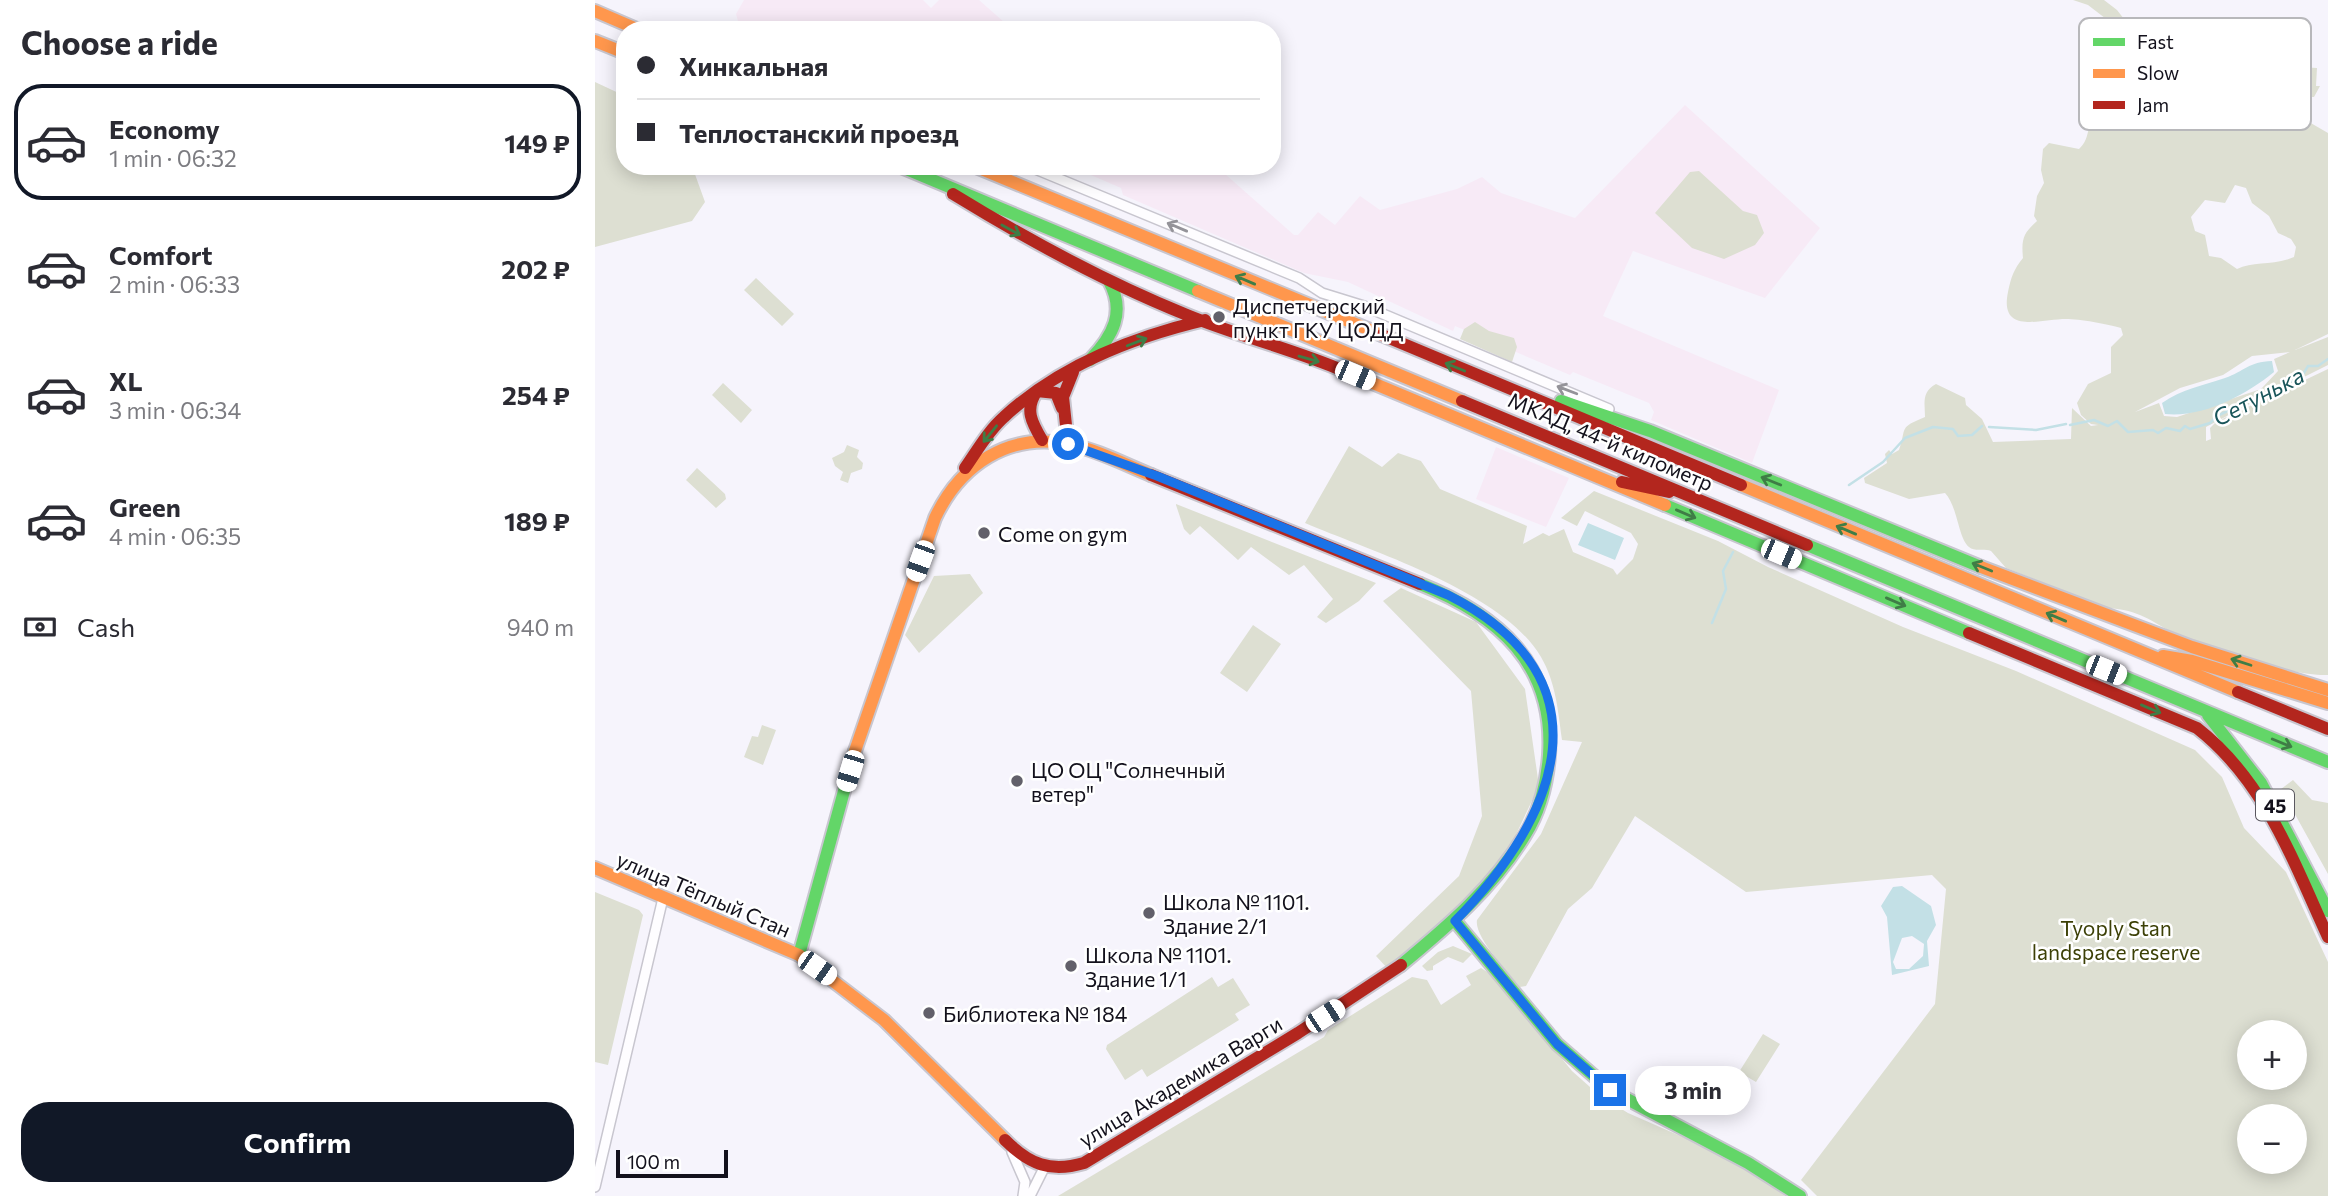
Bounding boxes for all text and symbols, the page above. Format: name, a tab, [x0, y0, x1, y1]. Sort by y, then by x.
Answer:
legend	[2079, 18, 2311, 130]
text: Choose a ride	[21, 22, 218, 62]
text: Fast	[2137, 30, 2174, 53]
text: Хинкальная	[679, 50, 828, 81]
text: Slow	[2137, 61, 2179, 84]
text: Jam	[2137, 93, 2169, 116]
icon: car	[25, 111, 88, 174]
text: Economy	[109, 113, 220, 144]
text: Теплостанский проезд	[679, 117, 958, 148]
text: 149 ₽	[504, 127, 570, 158]
text: 1 min · 06:32	[109, 144, 237, 172]
one-way arrow	[1167, 219, 1189, 232]
one-way arrow	[1001, 223, 1021, 237]
icon: car	[25, 237, 88, 300]
text: Comfort	[109, 239, 212, 270]
text: 202 ₽	[501, 253, 570, 284]
text: 2 min · 06:33	[109, 270, 240, 298]
one-way arrow	[1235, 273, 1256, 286]
place label: Диспетчерский пункт ГКУ ЦОДД	[1233, 293, 1403, 342]
marker: Диспетчерский пункт ГКУ ЦОДД	[1211, 309, 1227, 325]
one-way arrow	[1126, 335, 1147, 348]
one-way arrow	[1297, 353, 1320, 366]
car	[1332, 357, 1379, 393]
one-way arrow	[1445, 359, 1467, 372]
water label: Сетунька	[2207, 360, 2309, 432]
icon: car	[25, 363, 88, 426]
text: XL	[109, 365, 143, 396]
text: 254 ₽	[502, 379, 570, 410]
one-way arrow	[1557, 383, 1579, 396]
street label: МКАД, 44-й километр	[1505, 386, 1717, 496]
text: 3 min · 06:34	[109, 396, 241, 424]
one-way arrow	[982, 424, 997, 442]
route start	[1052, 428, 1084, 460]
one-way arrow	[1761, 474, 1782, 487]
icon: car	[25, 489, 88, 552]
text: Green	[109, 491, 181, 522]
text: 189 ₽	[504, 505, 570, 536]
one-way arrow	[1675, 508, 1697, 521]
place label: Come on gym	[998, 521, 1128, 546]
text: 4 min · 06:35	[109, 522, 241, 550]
one-way arrow	[1836, 523, 1858, 536]
marker: Come on gym	[976, 525, 992, 541]
car	[1758, 536, 1805, 572]
car	[903, 538, 938, 584]
one-way arrow	[1972, 559, 1993, 572]
one-way arrow	[1885, 596, 1906, 609]
icon: cash	[21, 608, 59, 646]
one-way arrow	[2046, 610, 2068, 623]
text: Cash	[77, 611, 135, 642]
text: 940 m	[507, 613, 574, 641]
car	[2083, 652, 2130, 688]
one-way arrow	[2230, 655, 2252, 668]
one-way arrow	[2140, 703, 2161, 716]
one-way arrow	[2271, 737, 2292, 750]
car	[834, 748, 867, 794]
place label: ЦО ОЦ "Солнечный ветер"	[1031, 757, 1226, 806]
marker: ЦО ОЦ "Солнечный ветер"	[1009, 773, 1025, 789]
road number: 45	[2256, 790, 2294, 820]
street label: улица Тёплый Стан	[613, 846, 795, 942]
place label: Школа № 1101. Здание 2/1	[1163, 889, 1309, 938]
marker: Школа № 1101. Здание 2/1	[1141, 905, 1157, 921]
park label: Tyoply Stan landspace reserve	[2032, 915, 2200, 964]
place label: Школа № 1101. Здание 1/1	[1085, 942, 1231, 991]
car	[794, 947, 841, 989]
marker: Школа № 1101. Здание 1/1	[1063, 958, 1079, 974]
car	[1302, 996, 1349, 1036]
place label: Библиотека № 184	[943, 1001, 1128, 1026]
marker: Библиотека № 184	[921, 1005, 937, 1021]
street label: улица Академика Варги	[1074, 1010, 1286, 1152]
map controls	[2237, 1020, 2307, 1174]
button: +	[2237, 1020, 2307, 1090]
callout: 3 min	[1635, 1066, 1750, 1114]
route end	[1594, 1074, 1626, 1106]
text: 3 min	[1664, 1076, 1722, 1104]
button: Confirm	[21, 1102, 574, 1182]
button: −	[2237, 1104, 2307, 1174]
scale bar	[616, 1147, 728, 1179]
text: 100 m	[627, 1150, 680, 1173]

